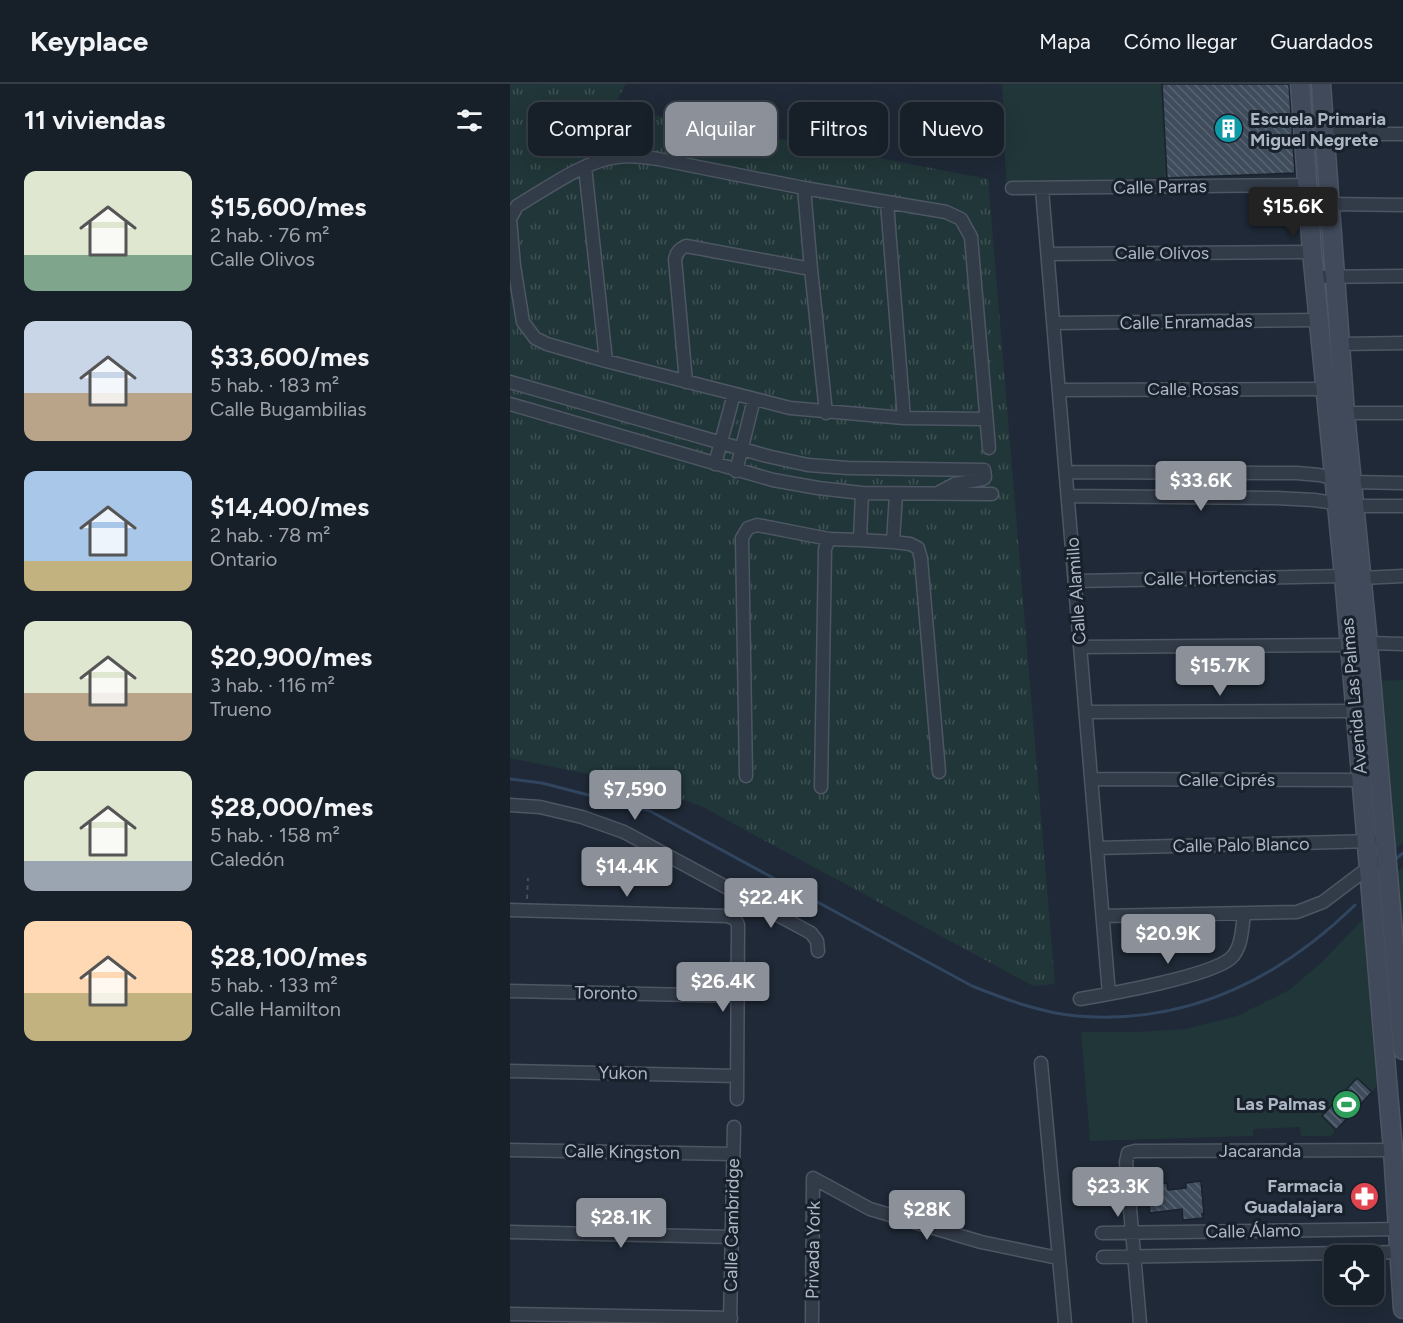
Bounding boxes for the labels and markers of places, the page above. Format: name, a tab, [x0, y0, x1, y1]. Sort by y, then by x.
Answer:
place label: Escuela Primaria Miguel Negrete	[1250, 108, 1386, 151]
building icon: Escuela Primaria Miguel Negrete	[1213, 113, 1245, 145]
pin: $15.6K	[1244, 187, 1342, 238]
pin: $33.6K	[1152, 461, 1250, 512]
pin: $15.7K	[1171, 646, 1269, 697]
pin: $7,590	[586, 770, 684, 821]
pin: $14.4K	[578, 847, 676, 898]
pin: $22.4K	[722, 878, 820, 929]
pin: $20.9K	[1119, 914, 1217, 965]
pin: $26.4K	[674, 962, 772, 1013]
sports icon: Las Palmas	[1331, 1088, 1363, 1120]
place label: Las Palmas	[1236, 1093, 1327, 1115]
pin: $23.3K	[1069, 1167, 1167, 1218]
place label: Farmacia Guadalajara	[1244, 1175, 1343, 1218]
pharmacy icon: Farmacia Guadalajara	[1348, 1180, 1380, 1212]
pin: $28K	[891, 1190, 963, 1241]
pin: $28.1K	[572, 1198, 670, 1249]

